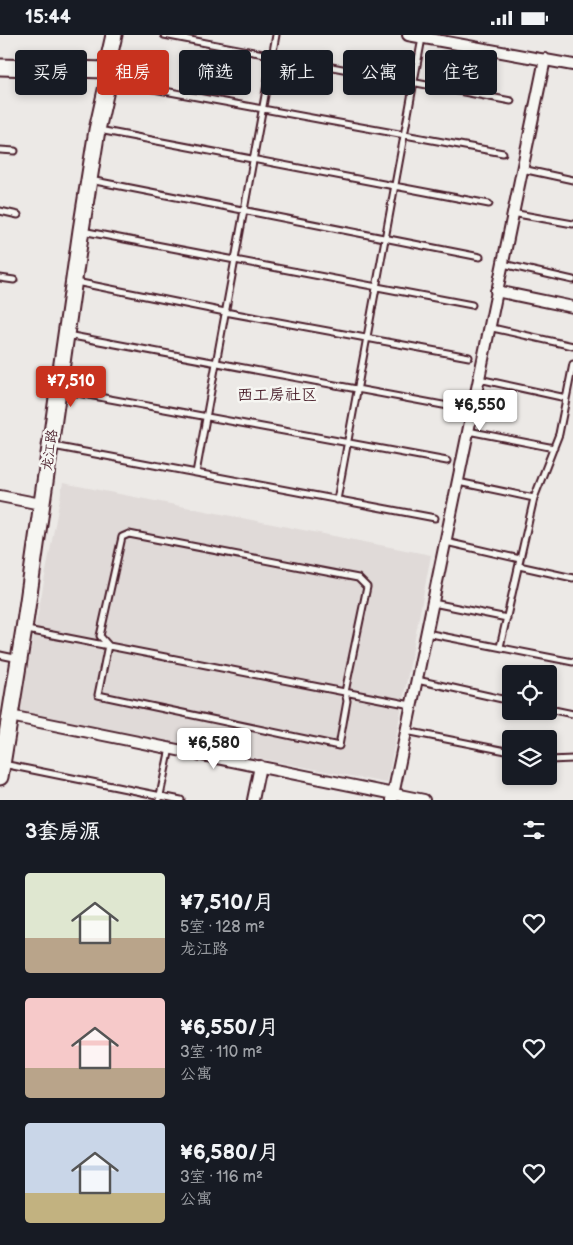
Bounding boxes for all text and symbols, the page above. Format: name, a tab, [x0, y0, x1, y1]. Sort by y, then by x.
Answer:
text: 15:44	[25, 6, 71, 29]
chip: 买房	[15, 50, 87, 95]
chip: 租房	[97, 50, 169, 95]
chip: 筛选	[179, 50, 251, 95]
chip: 新上	[261, 50, 333, 95]
chip: 公寓	[343, 50, 415, 95]
chip: 住宅	[425, 50, 497, 95]
pin: ¥7,510	[30, 365, 112, 408]
text: ¥7,510	[47, 372, 95, 391]
district label: 西工房社区	[237, 386, 317, 405]
pin: ¥6,550	[439, 389, 521, 432]
text: ¥6,550	[454, 396, 506, 415]
street label: 龙江路	[38, 428, 61, 472]
map controls	[502, 665, 557, 785]
button: locate	[502, 665, 557, 720]
pin: ¥6,580	[173, 727, 255, 770]
button: layers	[502, 730, 557, 785]
text: ¥6,580	[188, 734, 240, 753]
icon: filters	[520, 816, 548, 844]
text: 3套房源	[25, 819, 100, 844]
text: ¥7,510/月	[180, 890, 274, 915]
icon: home	[65, 893, 125, 953]
icon: heart	[520, 909, 548, 937]
text: 5室 · 128 m²	[180, 918, 265, 937]
text: 龙江路	[180, 940, 228, 959]
text: ¥6,550/月	[180, 1015, 279, 1040]
icon: home	[65, 1018, 125, 1078]
icon: heart	[520, 1034, 548, 1062]
text: 3室 · 110 m²	[180, 1043, 263, 1062]
text: 公寓	[180, 1065, 212, 1084]
text: ¥6,580/月	[180, 1140, 279, 1165]
icon: home	[65, 1143, 125, 1203]
icon: heart	[520, 1159, 548, 1187]
text: 3室 · 116 m²	[180, 1168, 263, 1187]
text: 公寓	[180, 1190, 212, 1209]

